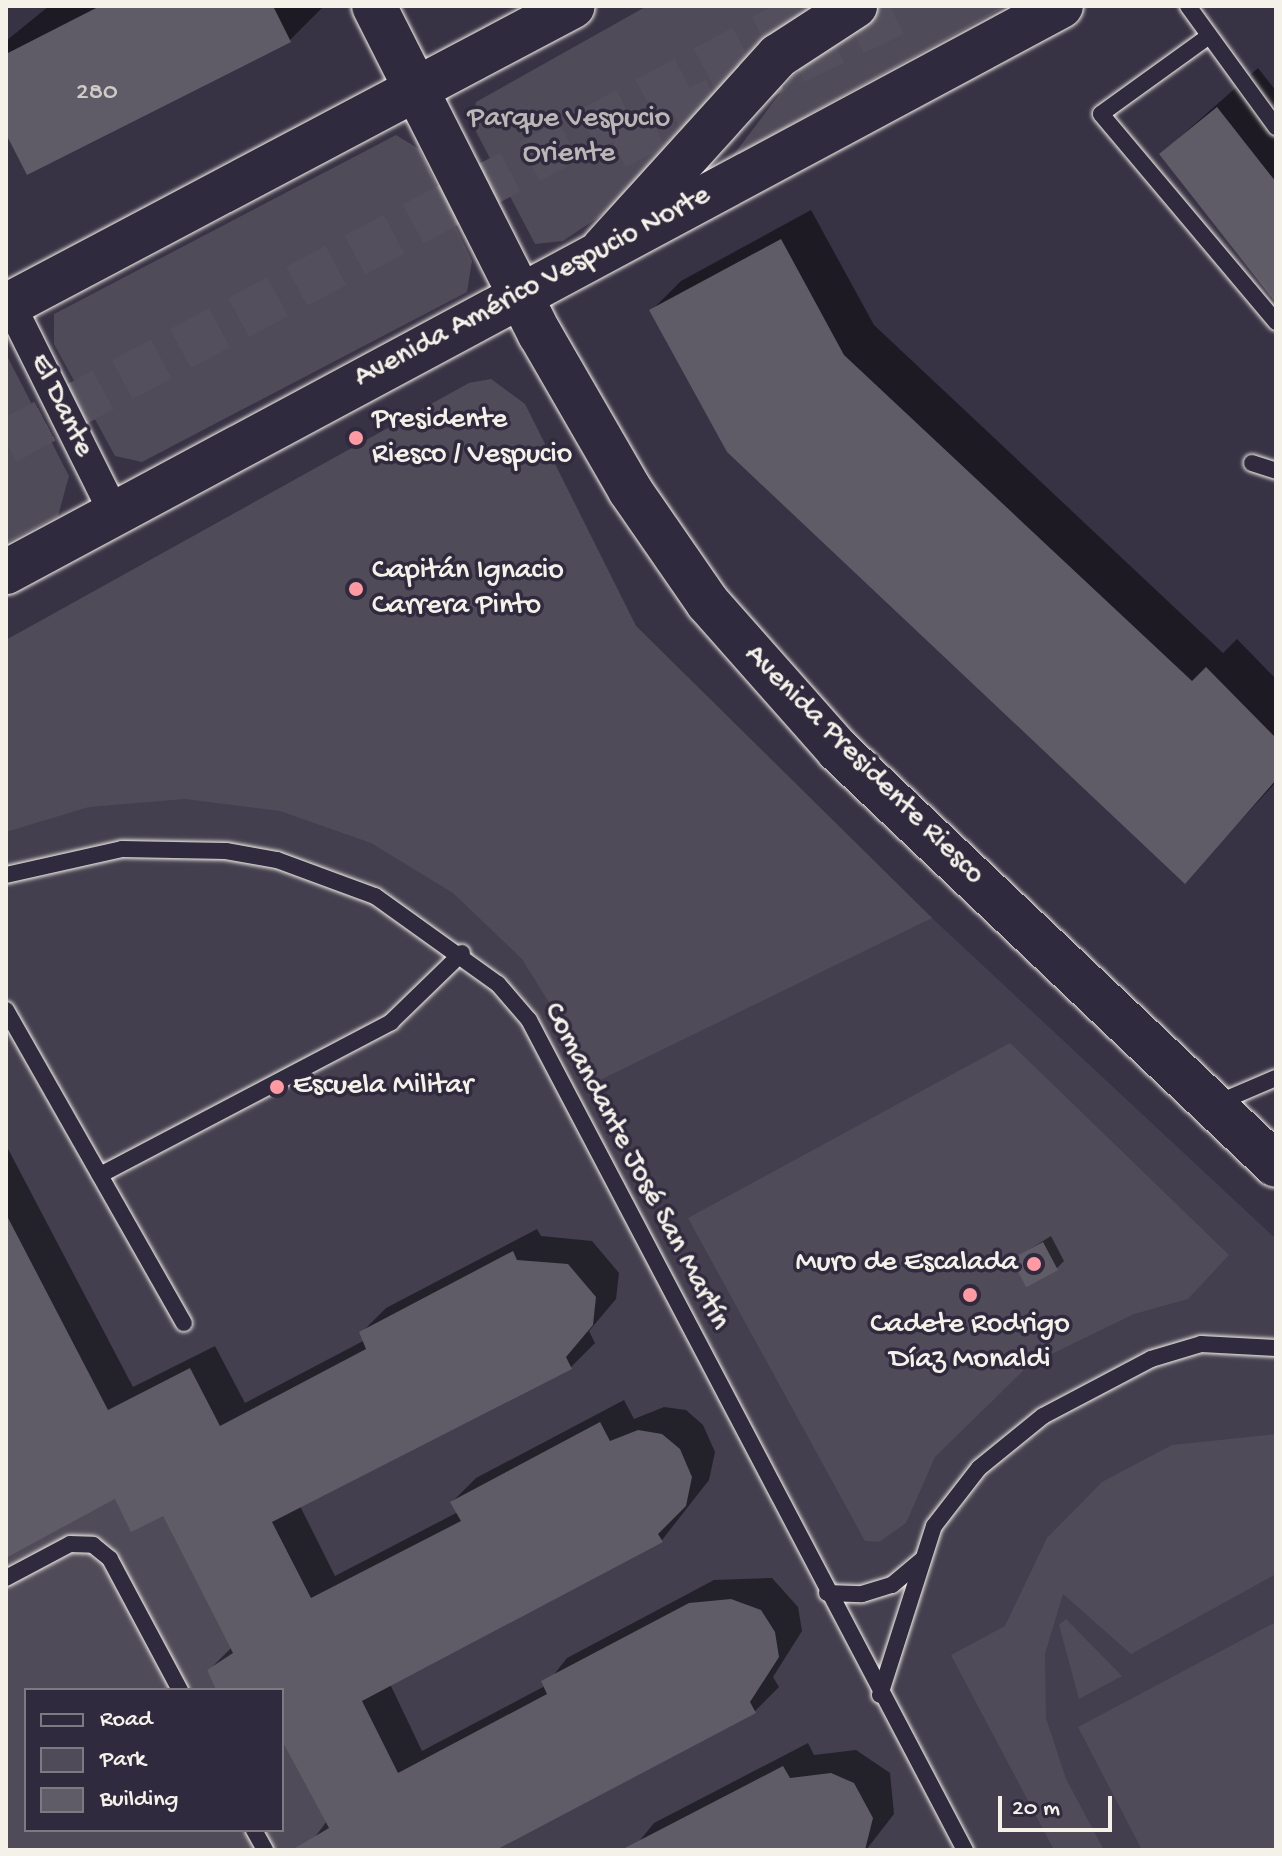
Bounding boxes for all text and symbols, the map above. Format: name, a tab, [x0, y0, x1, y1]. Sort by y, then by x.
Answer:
house number: 280	[76, 78, 118, 110]
park label: Parque Vespucio Oriente	[468, 102, 670, 172]
street label: Avenida Américo Vespucio Norte	[349, 179, 717, 397]
street label: El Dante	[20, 348, 100, 464]
place label: Presidente Riesco / Vespucio	[372, 403, 572, 474]
marker: Presidente Riesco / Vespucio	[347, 429, 365, 447]
place label: Capitán Ignacio Carrera Pinto	[372, 554, 564, 624]
marker: Capitán Ignacio Carrera Pinto	[347, 580, 365, 598]
street label: Avenida Presidente Riesco	[735, 638, 991, 894]
street label: Comandante José San Martín	[533, 997, 737, 1337]
place label: Escuela Militar	[293, 1069, 473, 1105]
marker: Escuela Militar	[268, 1078, 286, 1096]
place label: Muro de Escalada	[796, 1246, 1018, 1282]
marker: Muro de Escalada	[1025, 1255, 1043, 1273]
marker: Cadete Rodrigo Díaz Monaldi	[961, 1286, 979, 1304]
place label: Cadete Rodrigo Díaz Monaldi	[870, 1308, 1070, 1378]
legend	[24, 1688, 284, 1832]
text: Road	[100, 1706, 152, 1735]
text: Park	[100, 1746, 146, 1775]
scale bar	[1002, 1780, 1116, 1830]
text: Building	[100, 1786, 178, 1815]
text: 20 m	[1012, 1795, 1060, 1824]

